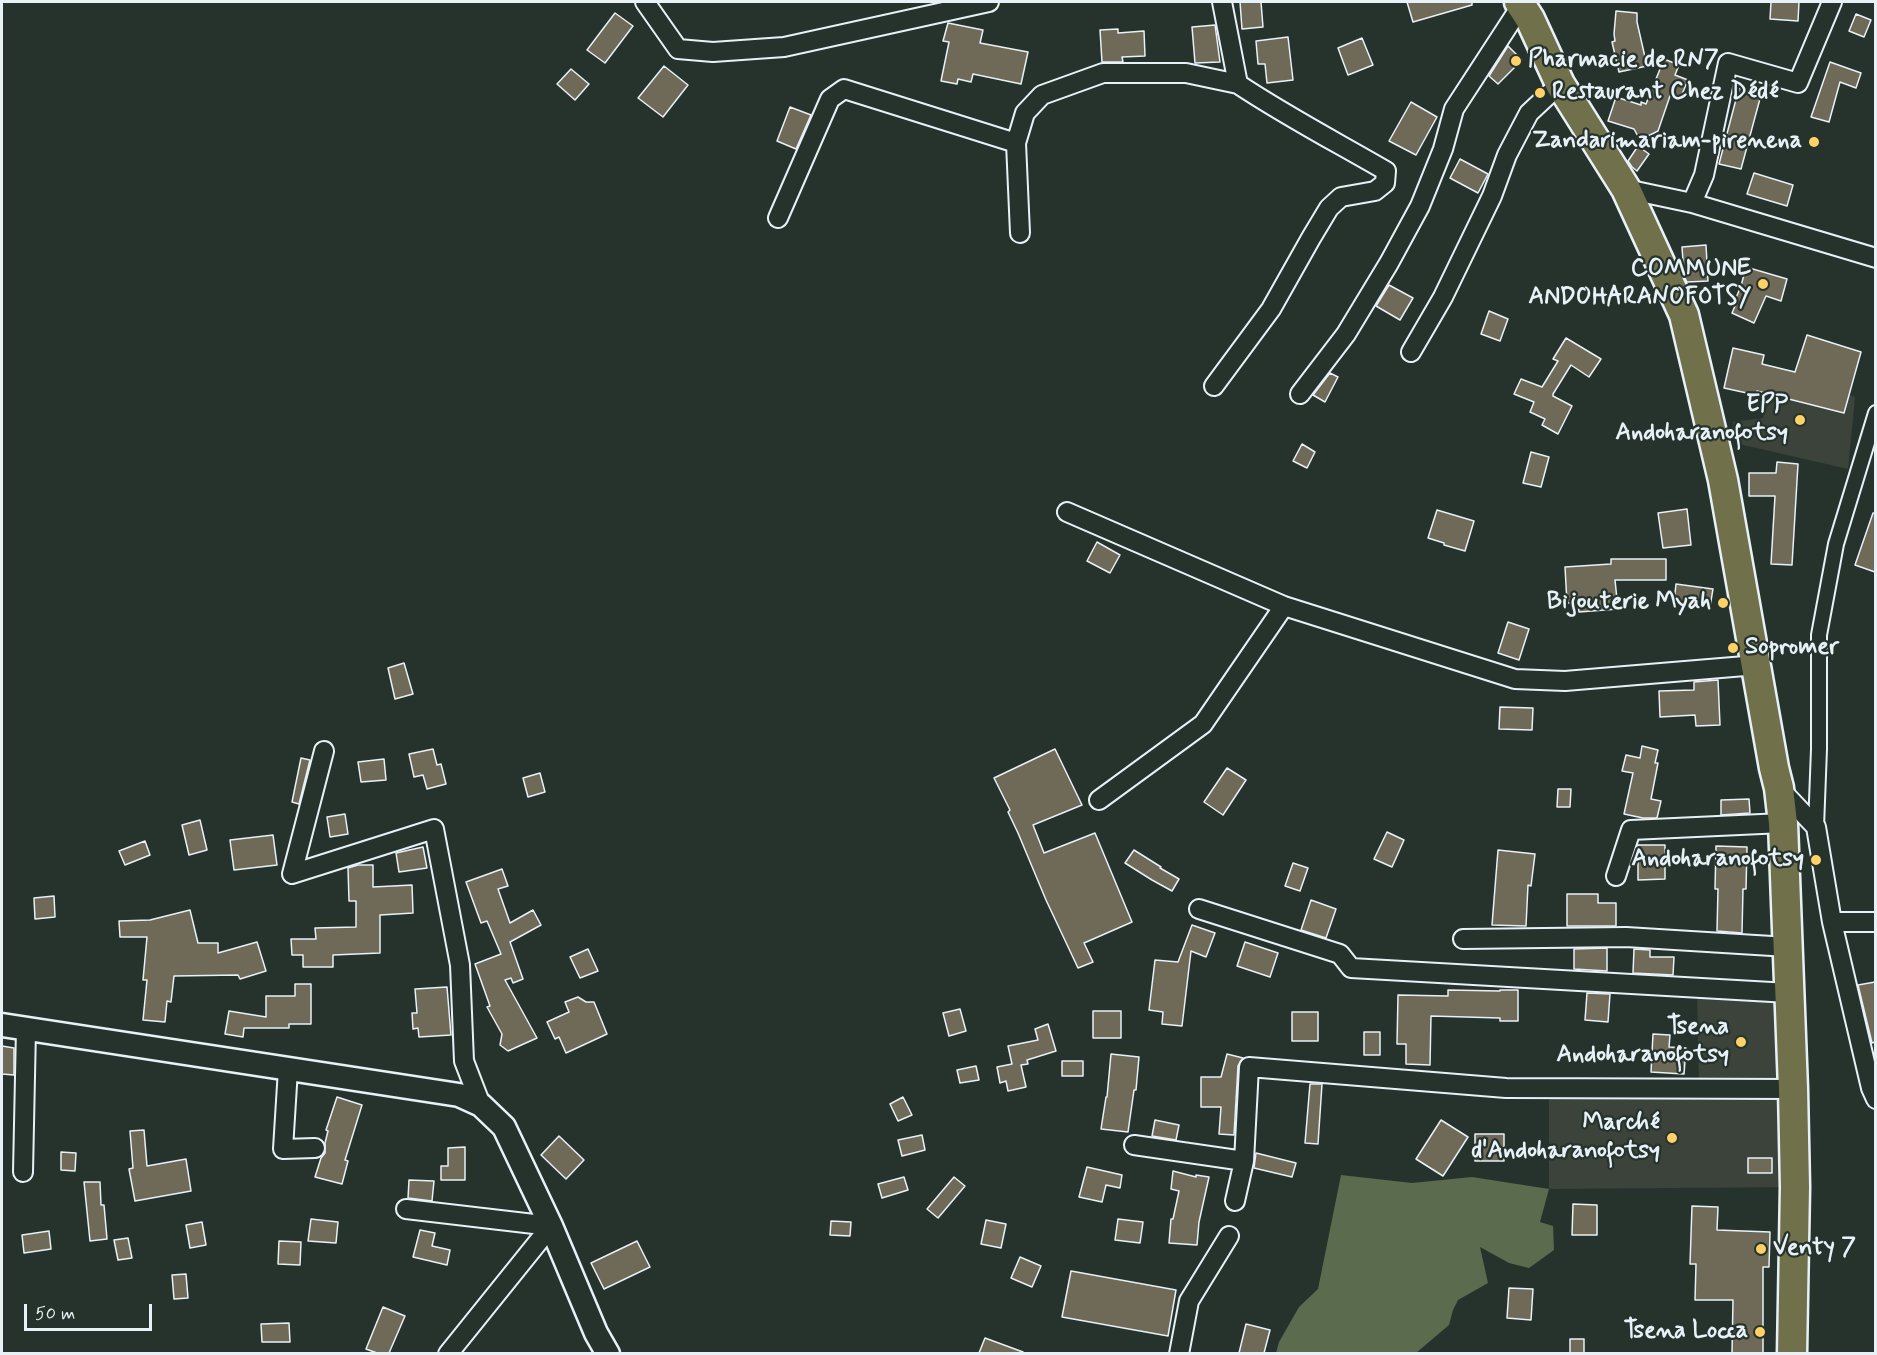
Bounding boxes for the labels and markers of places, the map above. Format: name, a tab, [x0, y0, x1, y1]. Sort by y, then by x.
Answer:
place label: Pharmacie de RN7	[1528, 47, 1718, 75]
marker: Pharmacie de RN7	[1509, 54, 1523, 68]
place label: Restaurant Chez Dédé	[1552, 79, 1779, 107]
marker: Restaurant Chez Dédé	[1533, 86, 1547, 100]
place label: Zandarimariam-pirenena	[1532, 128, 1802, 156]
marker: Zandarimariam-pirenena	[1807, 135, 1821, 149]
place label: COMMUNE ANDOHARANOFOTSY	[1528, 256, 1751, 312]
marker: COMMUNE ANDOHARANOFOTSY	[1756, 277, 1770, 291]
place label: EPP Andoharanofotsy	[1615, 392, 1788, 448]
marker: EPP Andoharanofotsy	[1793, 413, 1807, 427]
place label: Bijouterie Myah	[1547, 589, 1711, 617]
marker: Bijouterie Myah	[1716, 596, 1730, 610]
place label: Sopromer	[1745, 634, 1839, 662]
marker: Sopromer	[1726, 641, 1740, 655]
place label: Andoharanofotsy	[1631, 846, 1804, 874]
marker: Andoharanofotsy	[1809, 853, 1823, 867]
place label: Tsena Andoharanofotsy	[1556, 1014, 1729, 1070]
marker: Tsena Andoharanofotsy	[1734, 1035, 1748, 1049]
place label: Marché d'Andoharanofotsy	[1471, 1110, 1660, 1166]
marker: Marché d'Andoharanofotsy	[1665, 1131, 1679, 1145]
place label: Venty 7	[1773, 1235, 1856, 1263]
marker: Venty 7	[1754, 1242, 1768, 1256]
place label: Tsena Locca	[1624, 1318, 1748, 1346]
marker: Tsena Locca	[1753, 1325, 1767, 1339]

